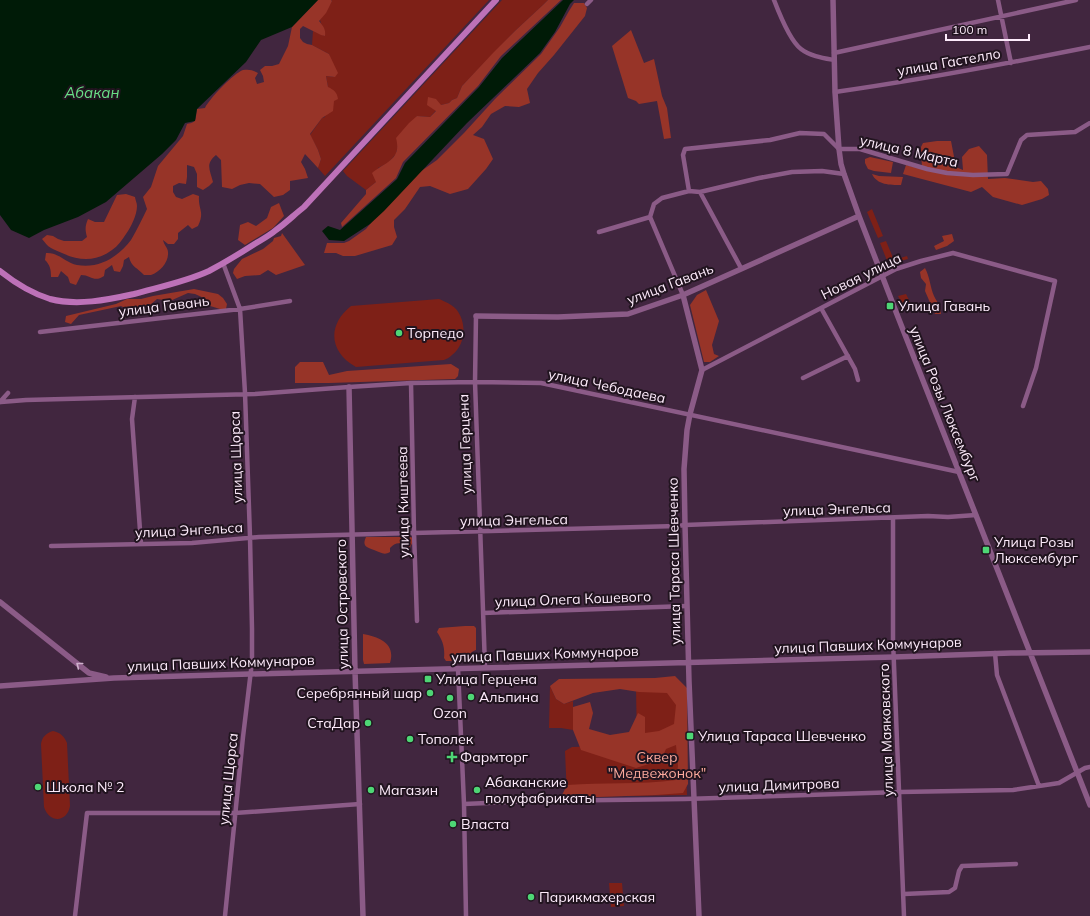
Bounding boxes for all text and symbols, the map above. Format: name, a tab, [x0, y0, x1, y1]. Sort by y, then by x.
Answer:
scale bar	[946, 16, 1029, 42]
text: 100 m	[952, 22, 987, 37]
street label: улица Гастелло	[896, 44, 1002, 80]
water label: Абакан	[64, 83, 119, 102]
street label: улица 8 Марта	[858, 131, 960, 171]
street label: Новая улица	[818, 249, 904, 303]
street label: улица Гавань	[624, 259, 716, 309]
street label: улица Гавань	[118, 291, 211, 320]
place label: Улица Гавань	[897, 297, 991, 315]
marker: Улица Гавань	[885, 301, 895, 311]
street label: улица Розы Люксембург	[905, 323, 985, 485]
place label: Торпедо	[407, 324, 464, 342]
marker: Торпедо	[394, 328, 404, 338]
street label: улица Чебодаева	[547, 365, 667, 407]
street label: улица Герцена	[454, 394, 476, 494]
street label: улица Щорса	[225, 411, 247, 503]
street label: улица Киштеева	[393, 446, 413, 558]
street label: улица Тараса Шевченко	[664, 477, 684, 645]
street label: улица Энгельса	[783, 498, 891, 520]
street label: улица Энгельса	[460, 510, 568, 530]
street label: улица Энгельса	[135, 518, 243, 542]
place label: Улица Розы Люксембург	[993, 533, 1079, 567]
street label: улица Островского	[332, 539, 352, 669]
marker: Улица Розы Люксембург	[981, 545, 991, 555]
street label: улица Олега Кошевого	[495, 587, 651, 611]
street label: улица Павших Коммунаров	[774, 633, 962, 657]
street label: улица Павших Коммунаров	[451, 642, 639, 666]
street label: улица Павших Коммунаров	[127, 651, 315, 675]
one-way arrow	[76, 663, 83, 670]
street label: улица Маяковского	[875, 663, 897, 797]
place label: Улица Герцена	[435, 670, 537, 688]
marker: Улица Герцена	[423, 674, 433, 684]
place label: Серебрянный шар	[296, 684, 422, 702]
marker: Серебрянный шар	[425, 688, 435, 698]
place label: Альпина	[479, 688, 539, 706]
marker: Альпина	[466, 692, 476, 702]
marker: Ozon	[445, 693, 455, 703]
place label: Ozon	[433, 704, 467, 722]
place label: СтаДар	[307, 714, 360, 732]
marker: СтаДар	[363, 718, 373, 728]
place label: Улица Тараса Шевченко	[697, 727, 866, 745]
place label: Тополек	[418, 730, 474, 748]
marker: Улица Тараса Шевченко	[685, 731, 695, 741]
street label: улица Щорса	[214, 732, 242, 826]
marker: Тополек	[405, 734, 415, 744]
place label: Фармторг	[460, 748, 529, 766]
park label: Сквер "Медвежонок"	[608, 748, 706, 782]
marker: Фармторг	[447, 752, 457, 762]
place label: Абаканские полуфабрикаты	[485, 773, 595, 807]
street label: улица Димитрова	[718, 774, 840, 796]
place label: Школа № 2	[46, 778, 124, 796]
place label: Магазин	[379, 781, 438, 799]
marker: Школа № 2	[33, 782, 43, 792]
marker: Магазин	[366, 785, 376, 795]
marker: Абаканские полуфабрикаты	[472, 785, 482, 795]
place label: Власта	[461, 815, 509, 833]
marker: Власта	[448, 819, 458, 829]
place label: Парикмахерская	[539, 888, 655, 906]
marker: Парикмахерская	[526, 892, 536, 902]

